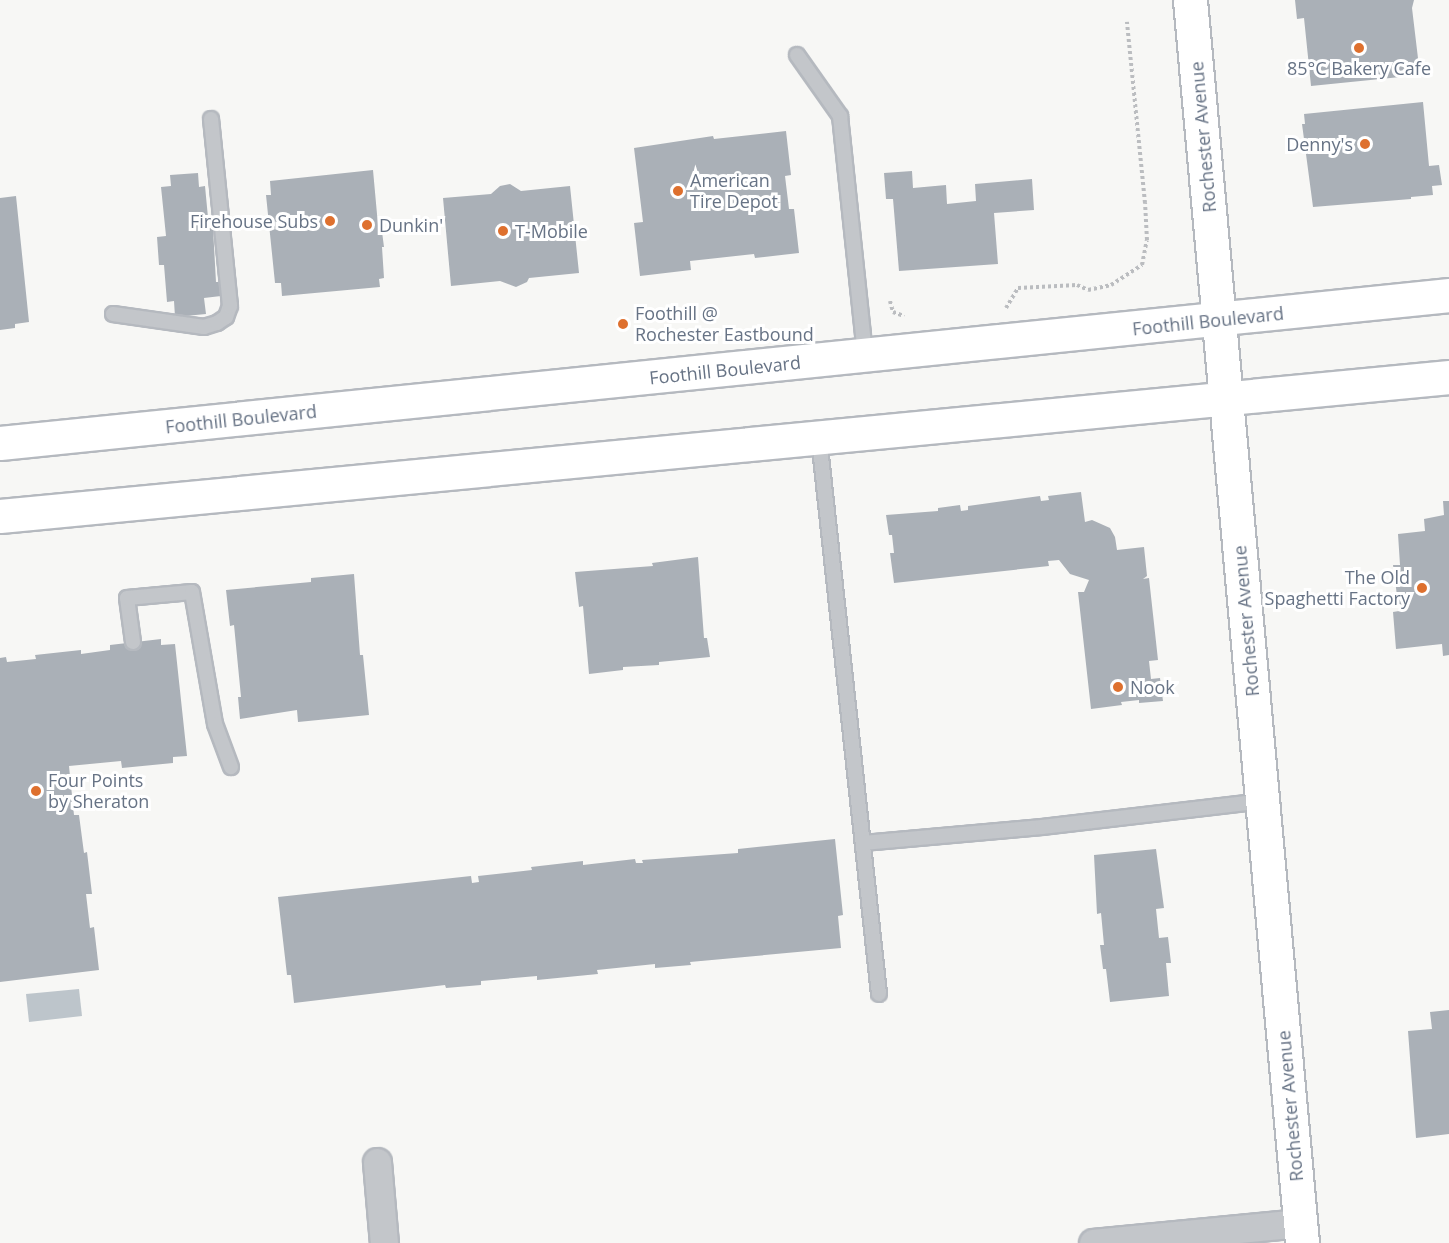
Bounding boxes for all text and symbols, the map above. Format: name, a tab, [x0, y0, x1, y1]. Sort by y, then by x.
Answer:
marker: 85°C Bakery Cafe	[1352, 41, 1366, 55]
place label: 85°C Bakery Cafe	[1287, 57, 1431, 79]
street label: Rochester Avenue	[1186, 61, 1220, 213]
place label: Denny's	[1286, 133, 1353, 155]
marker: Denny's	[1358, 137, 1372, 151]
place label: American Tire Depot	[690, 170, 778, 213]
marker: American Tire Depot	[671, 184, 685, 198]
place label: Firehouse Subs	[190, 210, 318, 232]
marker: Firehouse Subs	[323, 214, 337, 228]
place label: Dunkin'	[379, 214, 443, 236]
marker: Dunkin'	[360, 218, 374, 232]
place label: T-Mobile	[515, 220, 588, 242]
marker: T-Mobile	[496, 224, 510, 238]
street label: Foothill Boulevard	[1131, 302, 1285, 340]
place label: Foothill @ Rochester Eastbound	[635, 303, 814, 346]
marker: Foothill @ Rochester Eastbound	[616, 317, 630, 331]
street label: Foothill Boulevard	[648, 351, 802, 389]
street label: Foothill Boulevard	[164, 400, 318, 438]
street label: Rochester Avenue	[1229, 545, 1263, 697]
place label: The Old Spaghetti Factory	[1265, 567, 1410, 610]
marker: The Old Spaghetti Factory	[1415, 581, 1429, 595]
place label: Nook	[1130, 676, 1175, 698]
marker: Nook	[1111, 680, 1125, 694]
place label: Four Points by Sheraton	[48, 770, 149, 812]
marker: Four Points by Sheraton	[29, 784, 43, 798]
street label: Rochester Avenue	[1273, 1030, 1307, 1182]

